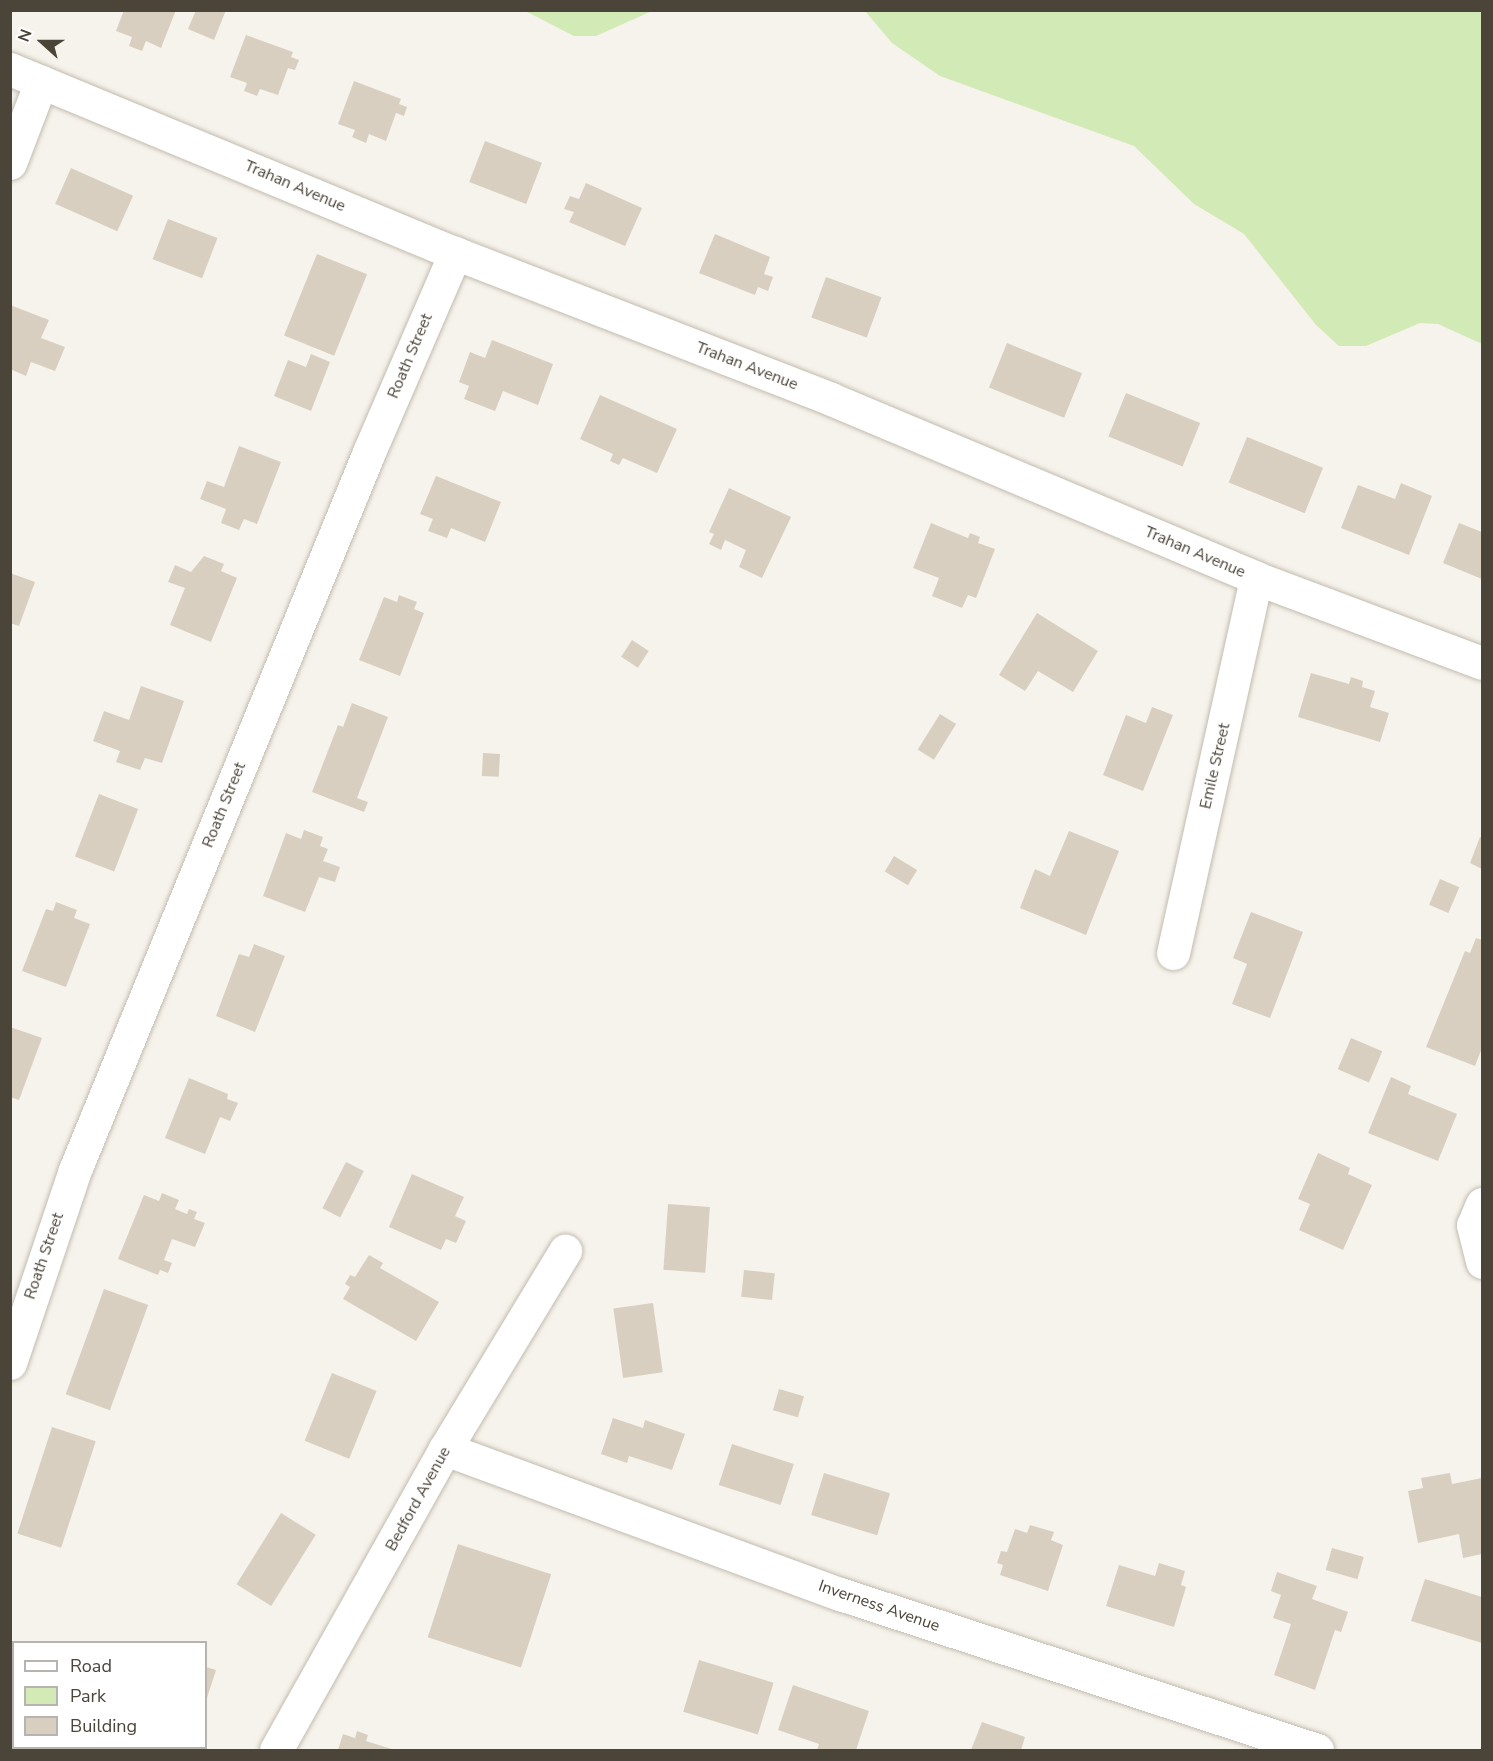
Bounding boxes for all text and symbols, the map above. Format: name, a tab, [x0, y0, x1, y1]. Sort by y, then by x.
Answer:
north arrow	[12, 12, 72, 72]
text: N	[13, 26, 38, 45]
street label: Trahan Avenue	[242, 156, 348, 216]
street label: Roath Street	[384, 311, 436, 401]
street label: Trahan Avenue	[693, 338, 801, 394]
street label: Trahan Avenue	[1142, 522, 1248, 582]
street label: Emile Street	[1196, 721, 1234, 811]
street label: Roath Street	[198, 760, 250, 850]
street label: Roath Street	[20, 1210, 68, 1302]
street label: Bedford Avenue	[381, 1444, 455, 1554]
street label: Inverness Avenue	[816, 1576, 942, 1636]
legend	[12, 1641, 207, 1749]
text: Road	[70, 1654, 112, 1678]
text: Park	[70, 1684, 106, 1708]
text: Building	[70, 1714, 137, 1738]

